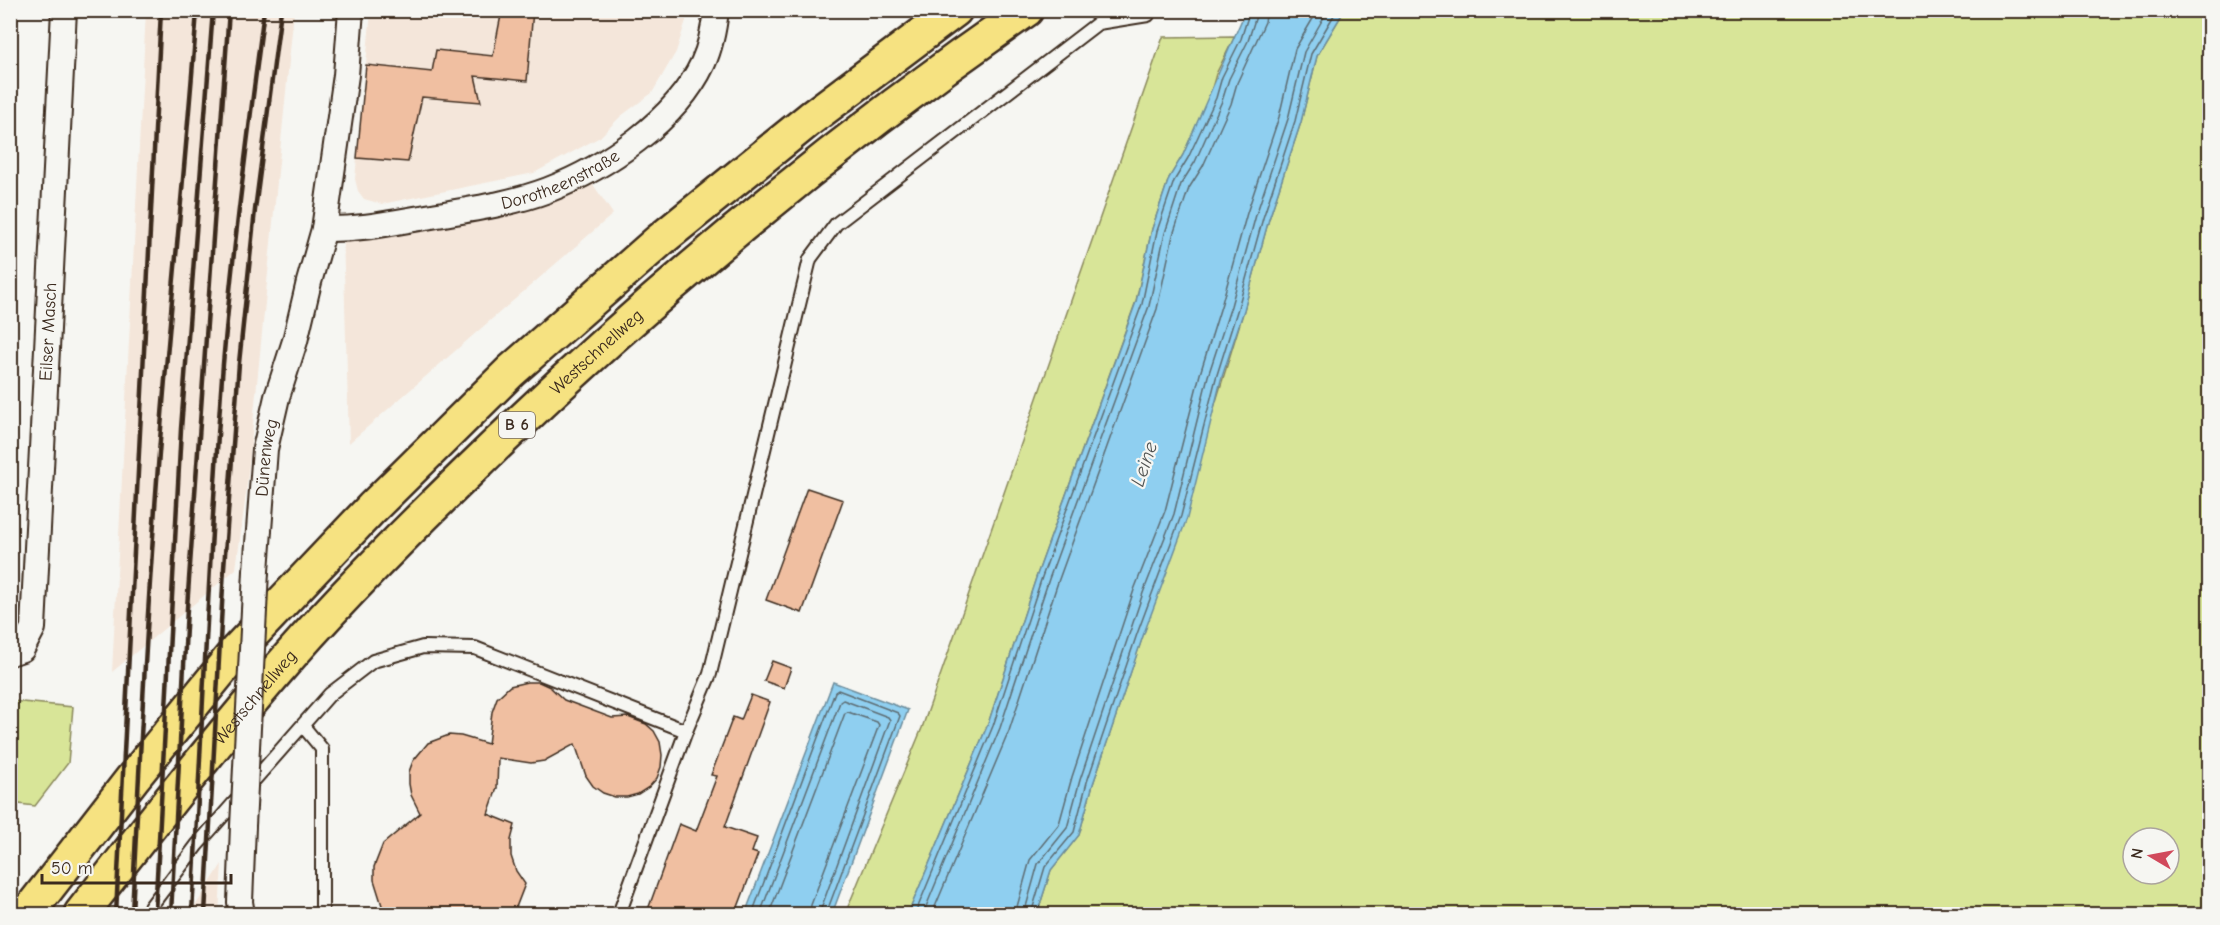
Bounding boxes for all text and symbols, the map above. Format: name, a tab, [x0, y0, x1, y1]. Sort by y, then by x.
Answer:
street label: Dorotheenstraße	[499, 145, 623, 214]
street label: Eilser Masch	[35, 282, 61, 382]
street label: Westschnellweg	[546, 305, 647, 399]
road number: B 6	[499, 412, 535, 438]
street label: Dünenweg	[251, 416, 282, 497]
water label: Leine	[1126, 439, 1162, 489]
street label: Westschnellweg	[209, 645, 301, 749]
north arrow	[2121, 826, 2181, 886]
scale bar	[42, 847, 231, 885]
text: N	[2127, 847, 2147, 860]
text: 50 m	[51, 858, 93, 879]

